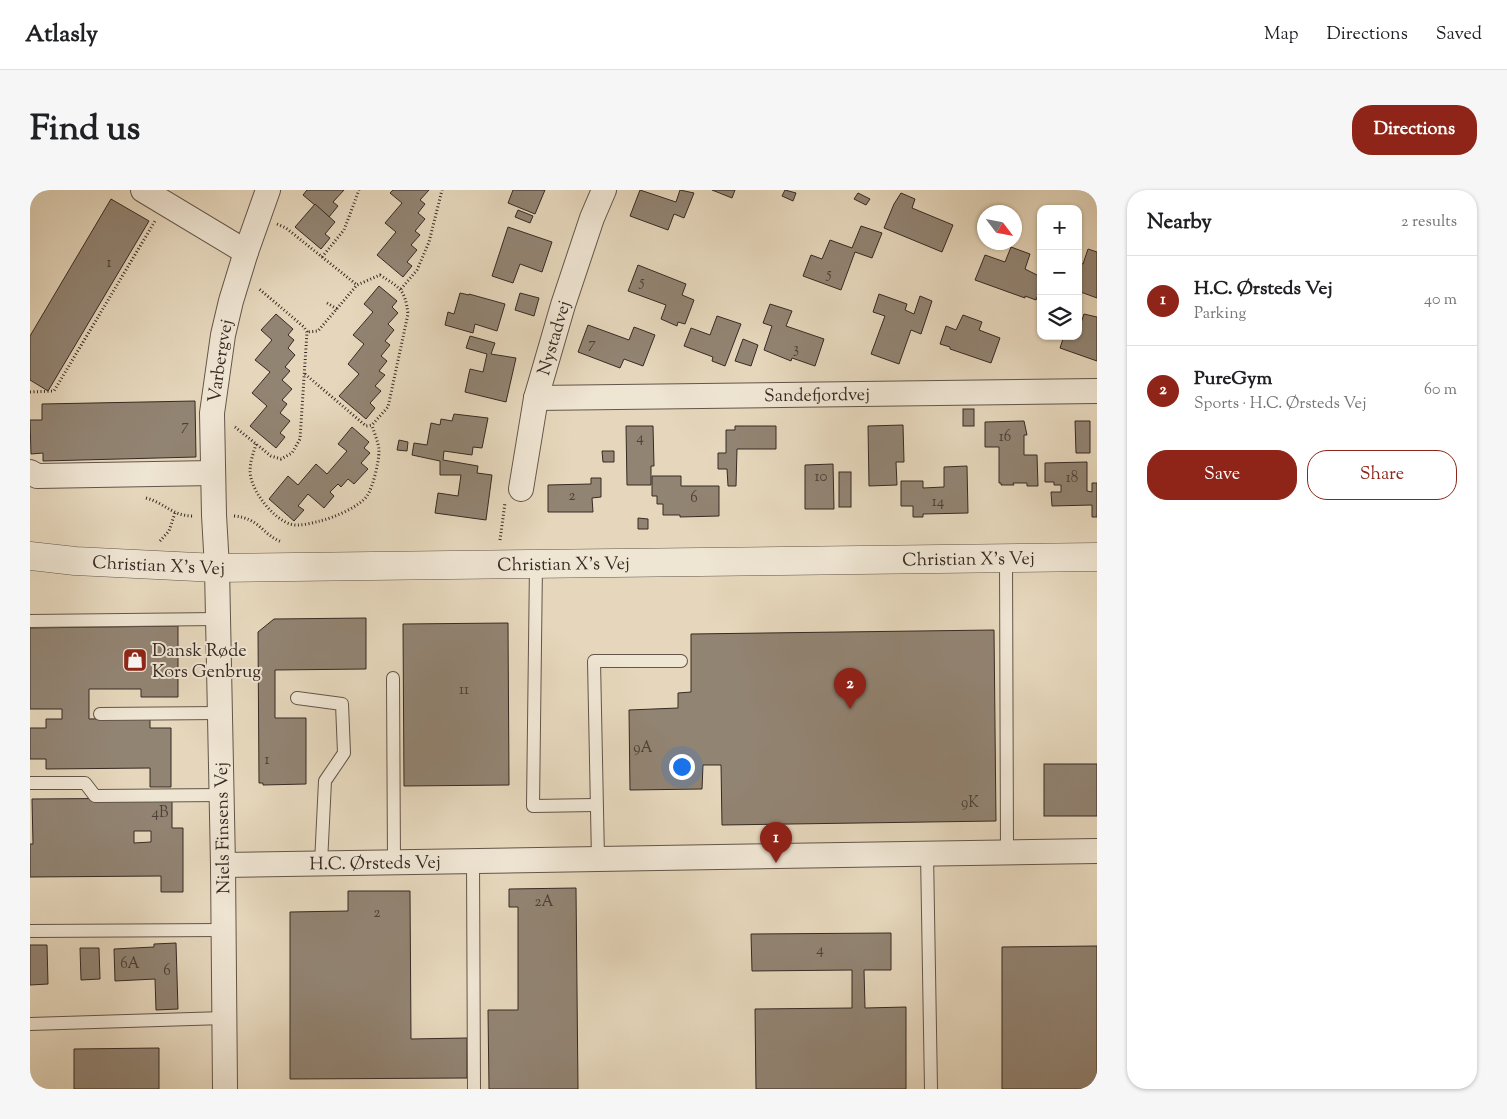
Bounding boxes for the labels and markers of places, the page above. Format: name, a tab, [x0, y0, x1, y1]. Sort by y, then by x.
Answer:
place label: Dansk Røde Kors Genbrug	[152, 639, 261, 686]
shop icon: Dansk Røde Kors Genbrug	[122, 647, 148, 673]
pin: 2	[834, 668, 866, 709]
pin: 1	[760, 822, 792, 863]

